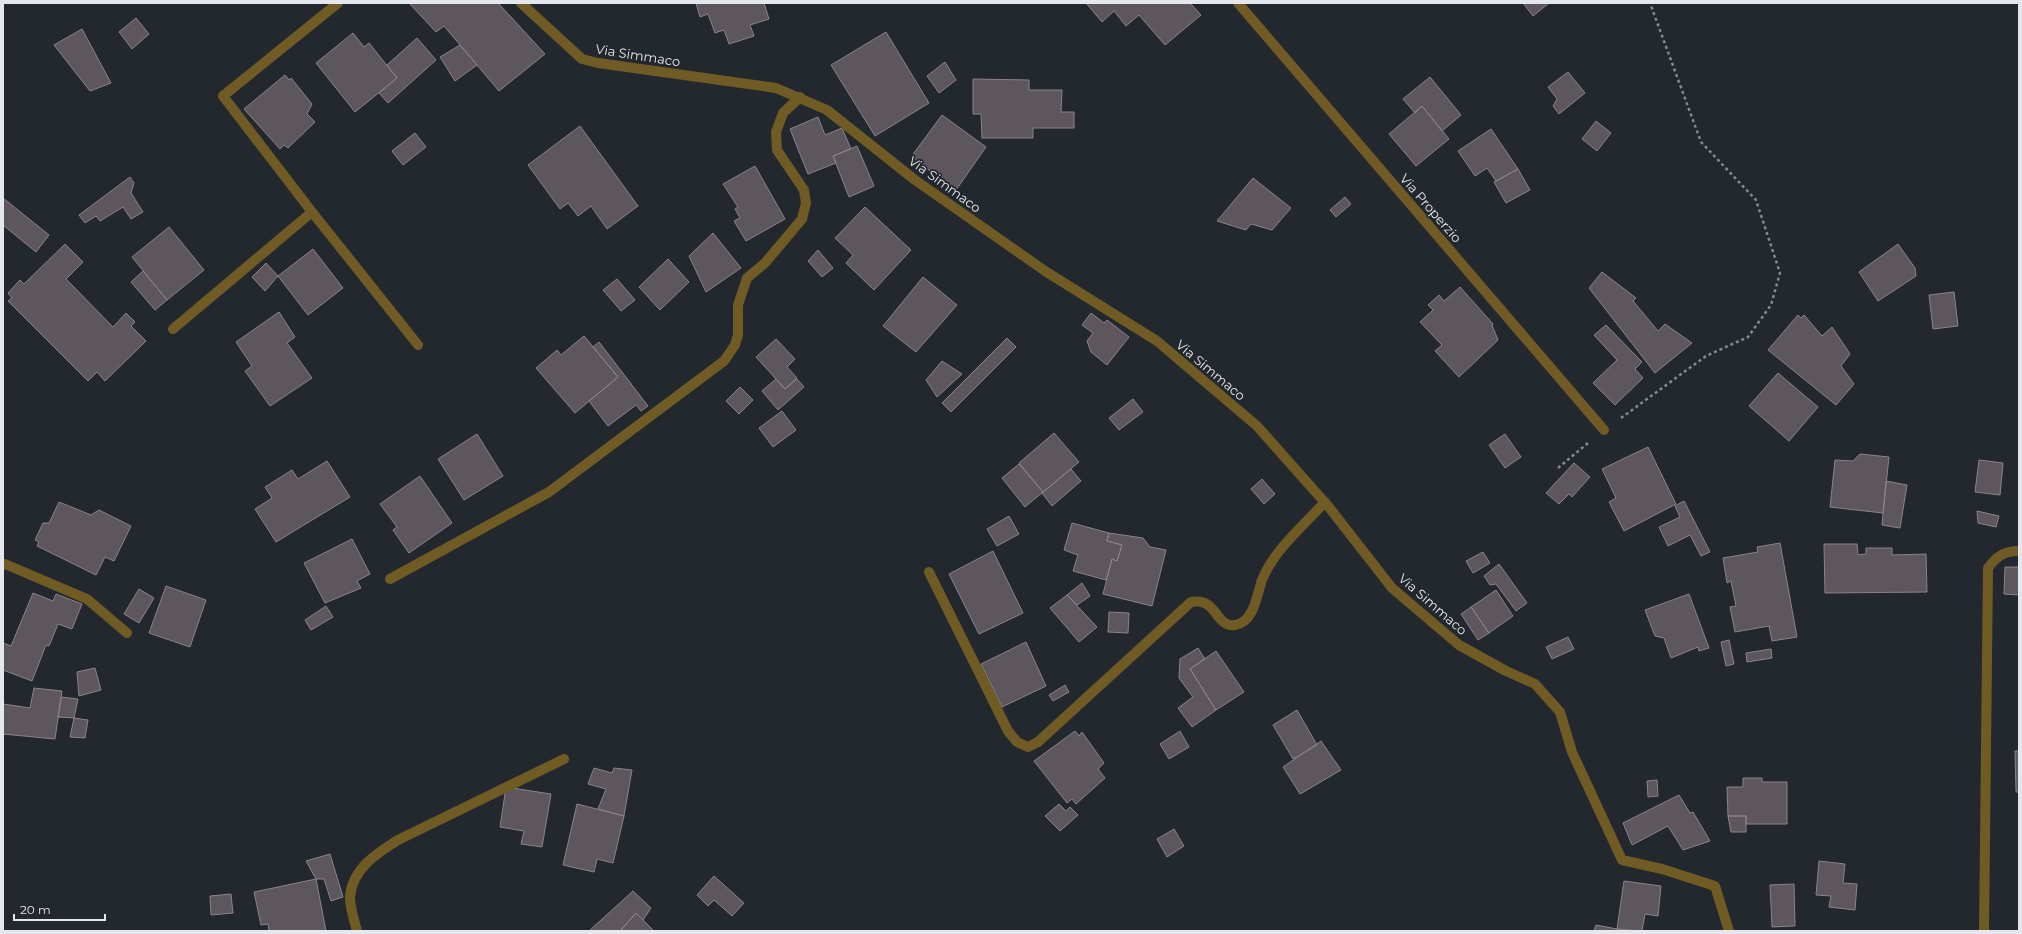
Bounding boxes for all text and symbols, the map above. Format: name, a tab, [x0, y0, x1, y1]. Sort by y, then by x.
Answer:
street label: Via Simmaco	[595, 40, 681, 70]
street label: Via Simmaco	[906, 152, 984, 216]
street label: Via Properzio	[1397, 170, 1465, 246]
street label: Via Simmaco	[1173, 336, 1249, 404]
street label: Via Simmaco	[1395, 570, 1471, 638]
scale bar	[14, 896, 105, 922]
text: 20 m	[20, 902, 51, 917]

